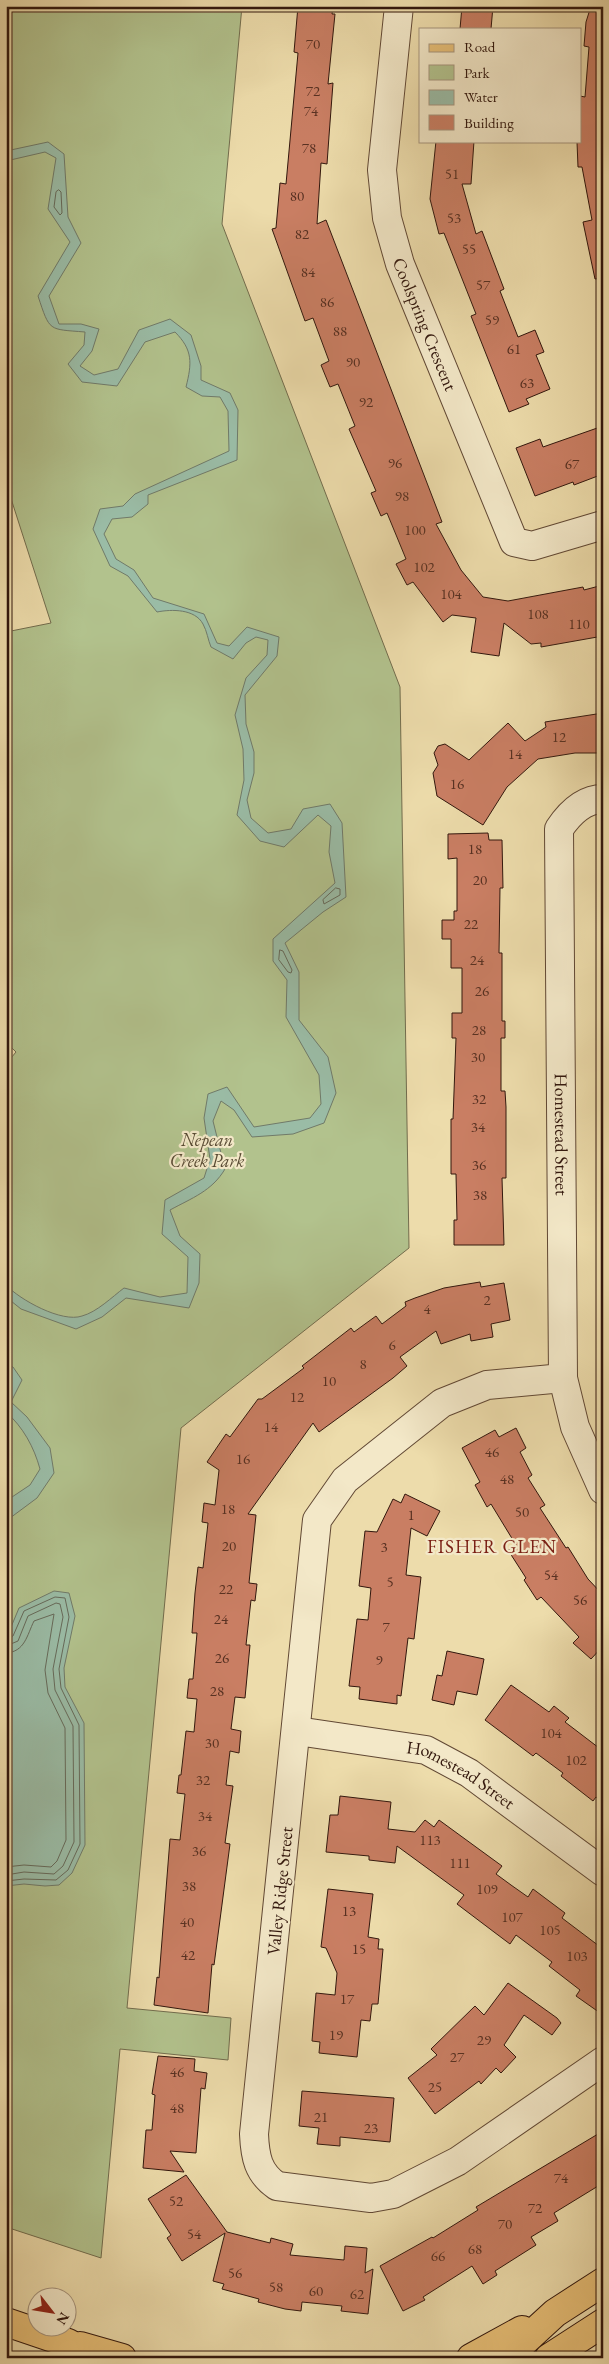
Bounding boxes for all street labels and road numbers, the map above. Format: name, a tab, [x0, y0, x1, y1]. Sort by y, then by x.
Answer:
street label: Coolspring Crescent	[388, 254, 463, 394]
street label: Homestead Street	[550, 1073, 574, 1196]
street label: Homestead Street	[405, 1735, 520, 1814]
street label: Valley Ridge Street	[261, 1825, 298, 1956]

